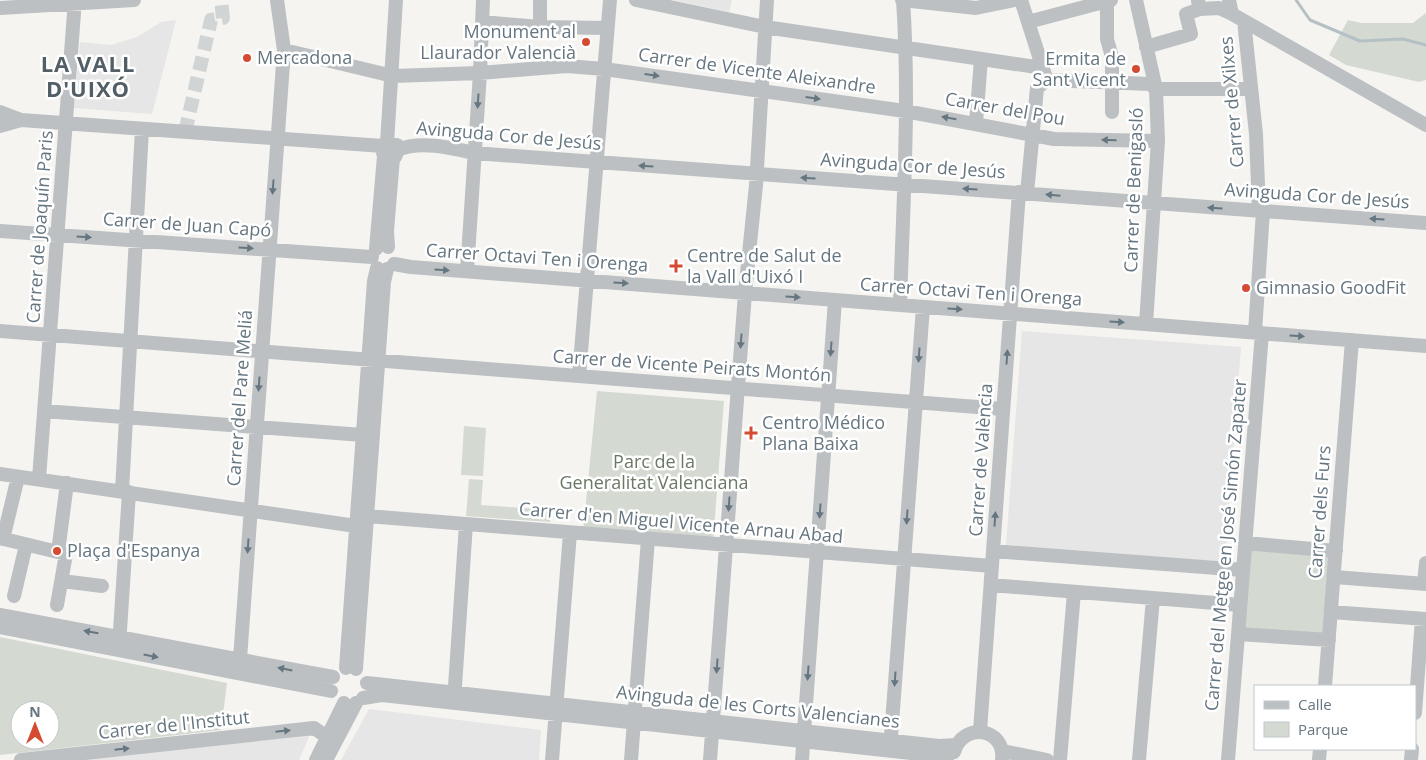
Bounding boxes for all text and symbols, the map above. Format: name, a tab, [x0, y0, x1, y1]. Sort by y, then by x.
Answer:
place label: Monument al Llaurador Valencià	[420, 19, 576, 64]
street label: Carrer de Xilxes	[1213, 35, 1249, 169]
marker: Monument al Llaurador Valencià	[580, 36, 592, 48]
street label: Carrer de Vicente Aleixandre	[637, 41, 878, 99]
place label: Mercadona	[257, 45, 352, 69]
place label: Ermita de Sant Vicent	[1033, 46, 1126, 91]
district label: LA VALL D'UIXÓ	[41, 48, 135, 103]
marker: Mercadona	[241, 52, 253, 64]
marker: Ermita de Sant Vicent	[1130, 63, 1142, 75]
one-way arrow	[644, 72, 660, 80]
street label: Carrer del Pou	[943, 86, 1067, 130]
one-way arrow	[474, 93, 482, 109]
one-way arrow	[805, 94, 821, 102]
street label: Carrer de Benigasló	[1118, 107, 1148, 273]
one-way arrow	[940, 114, 956, 122]
street label: Avinguda Cor de Jesús	[416, 115, 603, 155]
street label: Carrer de Joaquín Paris	[20, 130, 58, 324]
one-way arrow	[1101, 136, 1117, 144]
street label: Avinguda Cor de Jesús	[820, 147, 1006, 183]
one-way arrow	[638, 161, 654, 169]
one-way arrow	[800, 173, 816, 181]
street label: Avinguda Cor de Jesús	[1224, 177, 1410, 213]
one-way arrow	[269, 179, 277, 195]
one-way arrow	[962, 184, 978, 192]
one-way arrow	[1045, 191, 1061, 199]
one-way arrow	[1207, 203, 1223, 211]
street label: Carrer de Juan Capó	[102, 206, 272, 242]
one-way arrow	[1369, 215, 1385, 223]
one-way arrow	[76, 233, 92, 241]
street label: Carrer Octavi Ten i Orenga	[425, 237, 649, 277]
place label: Centre de Salut de la Vall d'Uixó I	[687, 243, 842, 288]
one-way arrow	[238, 245, 254, 253]
marker: Centre de Salut de la Vall d'Uixó I	[669, 259, 683, 273]
one-way arrow	[434, 266, 450, 274]
street label: Carrer Octavi Ten i Orenga	[859, 271, 1083, 311]
place label: Gimnasio GoodFit	[1256, 275, 1406, 299]
one-way arrow	[614, 280, 630, 288]
marker: Gimnasio GoodFit	[1240, 282, 1252, 294]
one-way arrow	[785, 293, 801, 301]
one-way arrow	[947, 305, 963, 313]
street label: Carrer del Pare Meliá	[221, 309, 257, 487]
one-way arrow	[1109, 318, 1125, 326]
one-way arrow	[1289, 332, 1305, 340]
one-way arrow	[737, 334, 745, 350]
one-way arrow	[827, 341, 835, 357]
street label: Carrer de Vicente Peirats Montón	[552, 343, 832, 387]
one-way arrow	[915, 348, 923, 364]
one-way arrow	[1003, 349, 1011, 365]
one-way arrow	[255, 377, 263, 393]
street label: Carrer del Metge en José Simón Zapater	[1199, 377, 1252, 712]
street label: Carrer de València	[963, 382, 997, 537]
place label: Centro Médico Plana Baixa	[762, 410, 885, 455]
marker: Centro Médico Plana Baixa	[744, 426, 758, 440]
street label: Carrer dels Furs	[1302, 445, 1336, 579]
park label: Parc de la Generalitat Valenciana	[560, 449, 748, 494]
street label: Carrer d'en Miguel Vicente Arnau Abad	[518, 496, 844, 548]
one-way arrow	[724, 496, 732, 512]
one-way arrow	[815, 503, 823, 519]
one-way arrow	[903, 510, 911, 526]
one-way arrow	[992, 511, 1000, 527]
place label: Plaça d'Espanya	[67, 538, 200, 562]
one-way arrow	[244, 539, 252, 555]
marker: Plaça d'Espanya	[51, 545, 63, 557]
one-way arrow	[83, 628, 99, 636]
one-way arrow	[143, 652, 159, 660]
one-way arrow	[712, 658, 720, 674]
one-way arrow	[277, 664, 293, 672]
one-way arrow	[804, 665, 812, 681]
one-way arrow	[890, 672, 898, 688]
street label: Avinguda de les Corts Valencianes	[615, 679, 901, 733]
legend	[1254, 685, 1416, 750]
text: Calle	[1298, 694, 1332, 714]
north arrow	[10, 700, 60, 750]
text: N	[29, 702, 41, 721]
street label: Carrer de l'Institut	[97, 704, 251, 744]
text: Parque	[1298, 719, 1348, 739]
one-way arrow	[276, 727, 292, 735]
one-way arrow	[114, 745, 130, 753]

